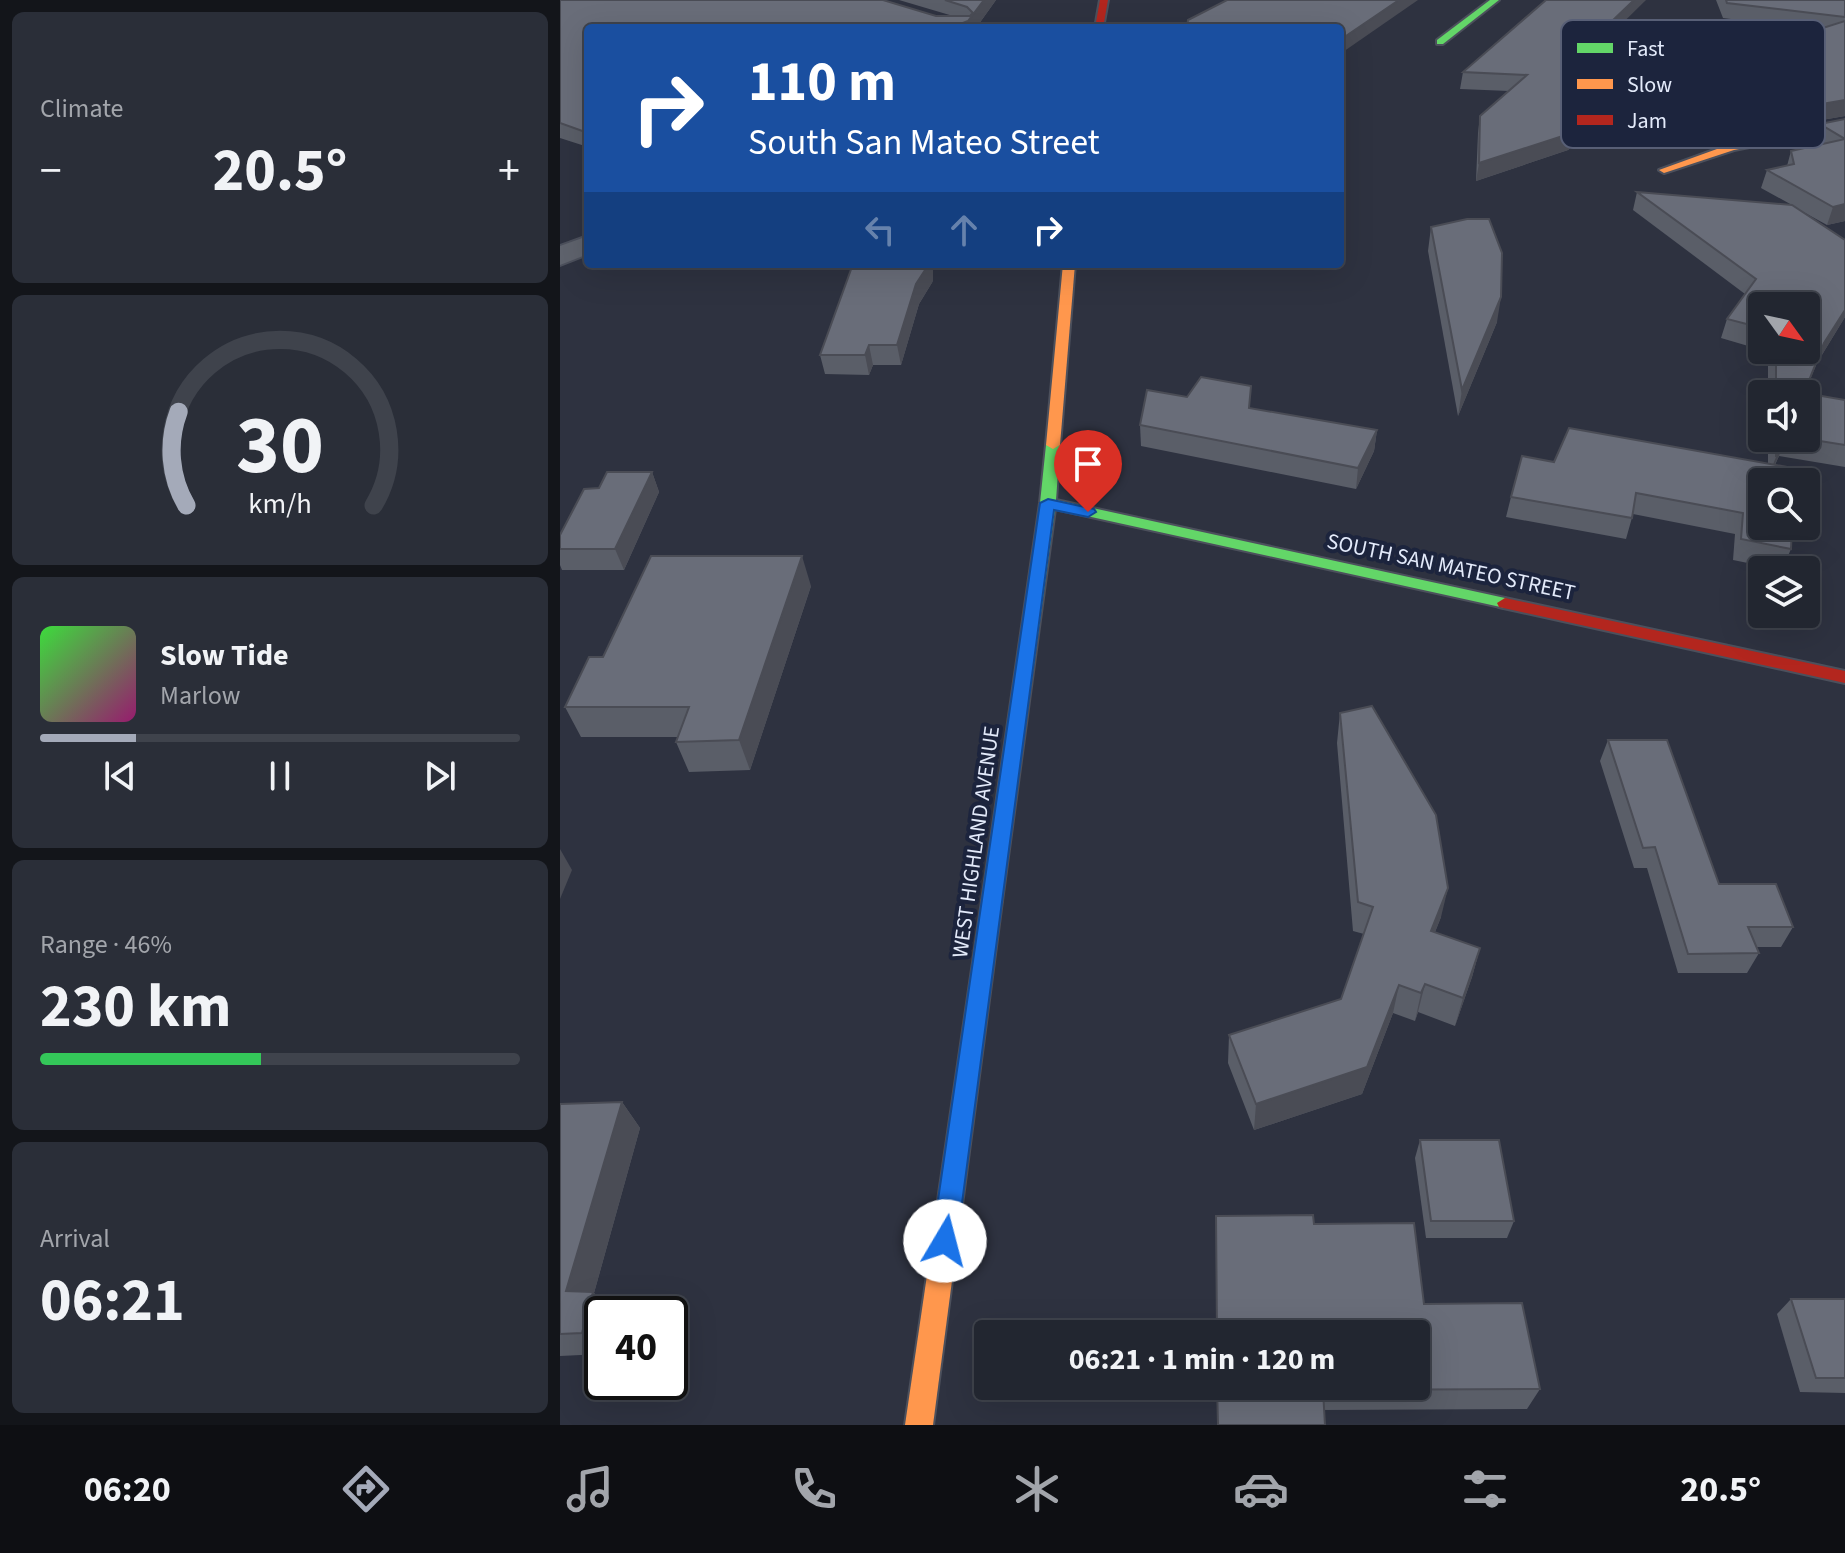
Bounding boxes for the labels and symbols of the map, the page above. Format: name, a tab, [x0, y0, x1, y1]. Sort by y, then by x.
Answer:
legend	[1561, 20, 1825, 148]
text: Fast	[1627, 33, 1665, 65]
text: Slow	[1627, 69, 1672, 101]
text: Jam	[1627, 105, 1667, 137]
north arrow	[1748, 292, 1820, 364]
pin	[1054, 430, 1122, 512]
street label: SOUTH SAN MATEO STREET	[1324, 525, 1578, 609]
street label: WEST HIGHLAND AVENUE	[944, 724, 1008, 960]
position arrow	[903, 1199, 987, 1283]
speed limit sign: 40	[584, 1296, 688, 1400]

